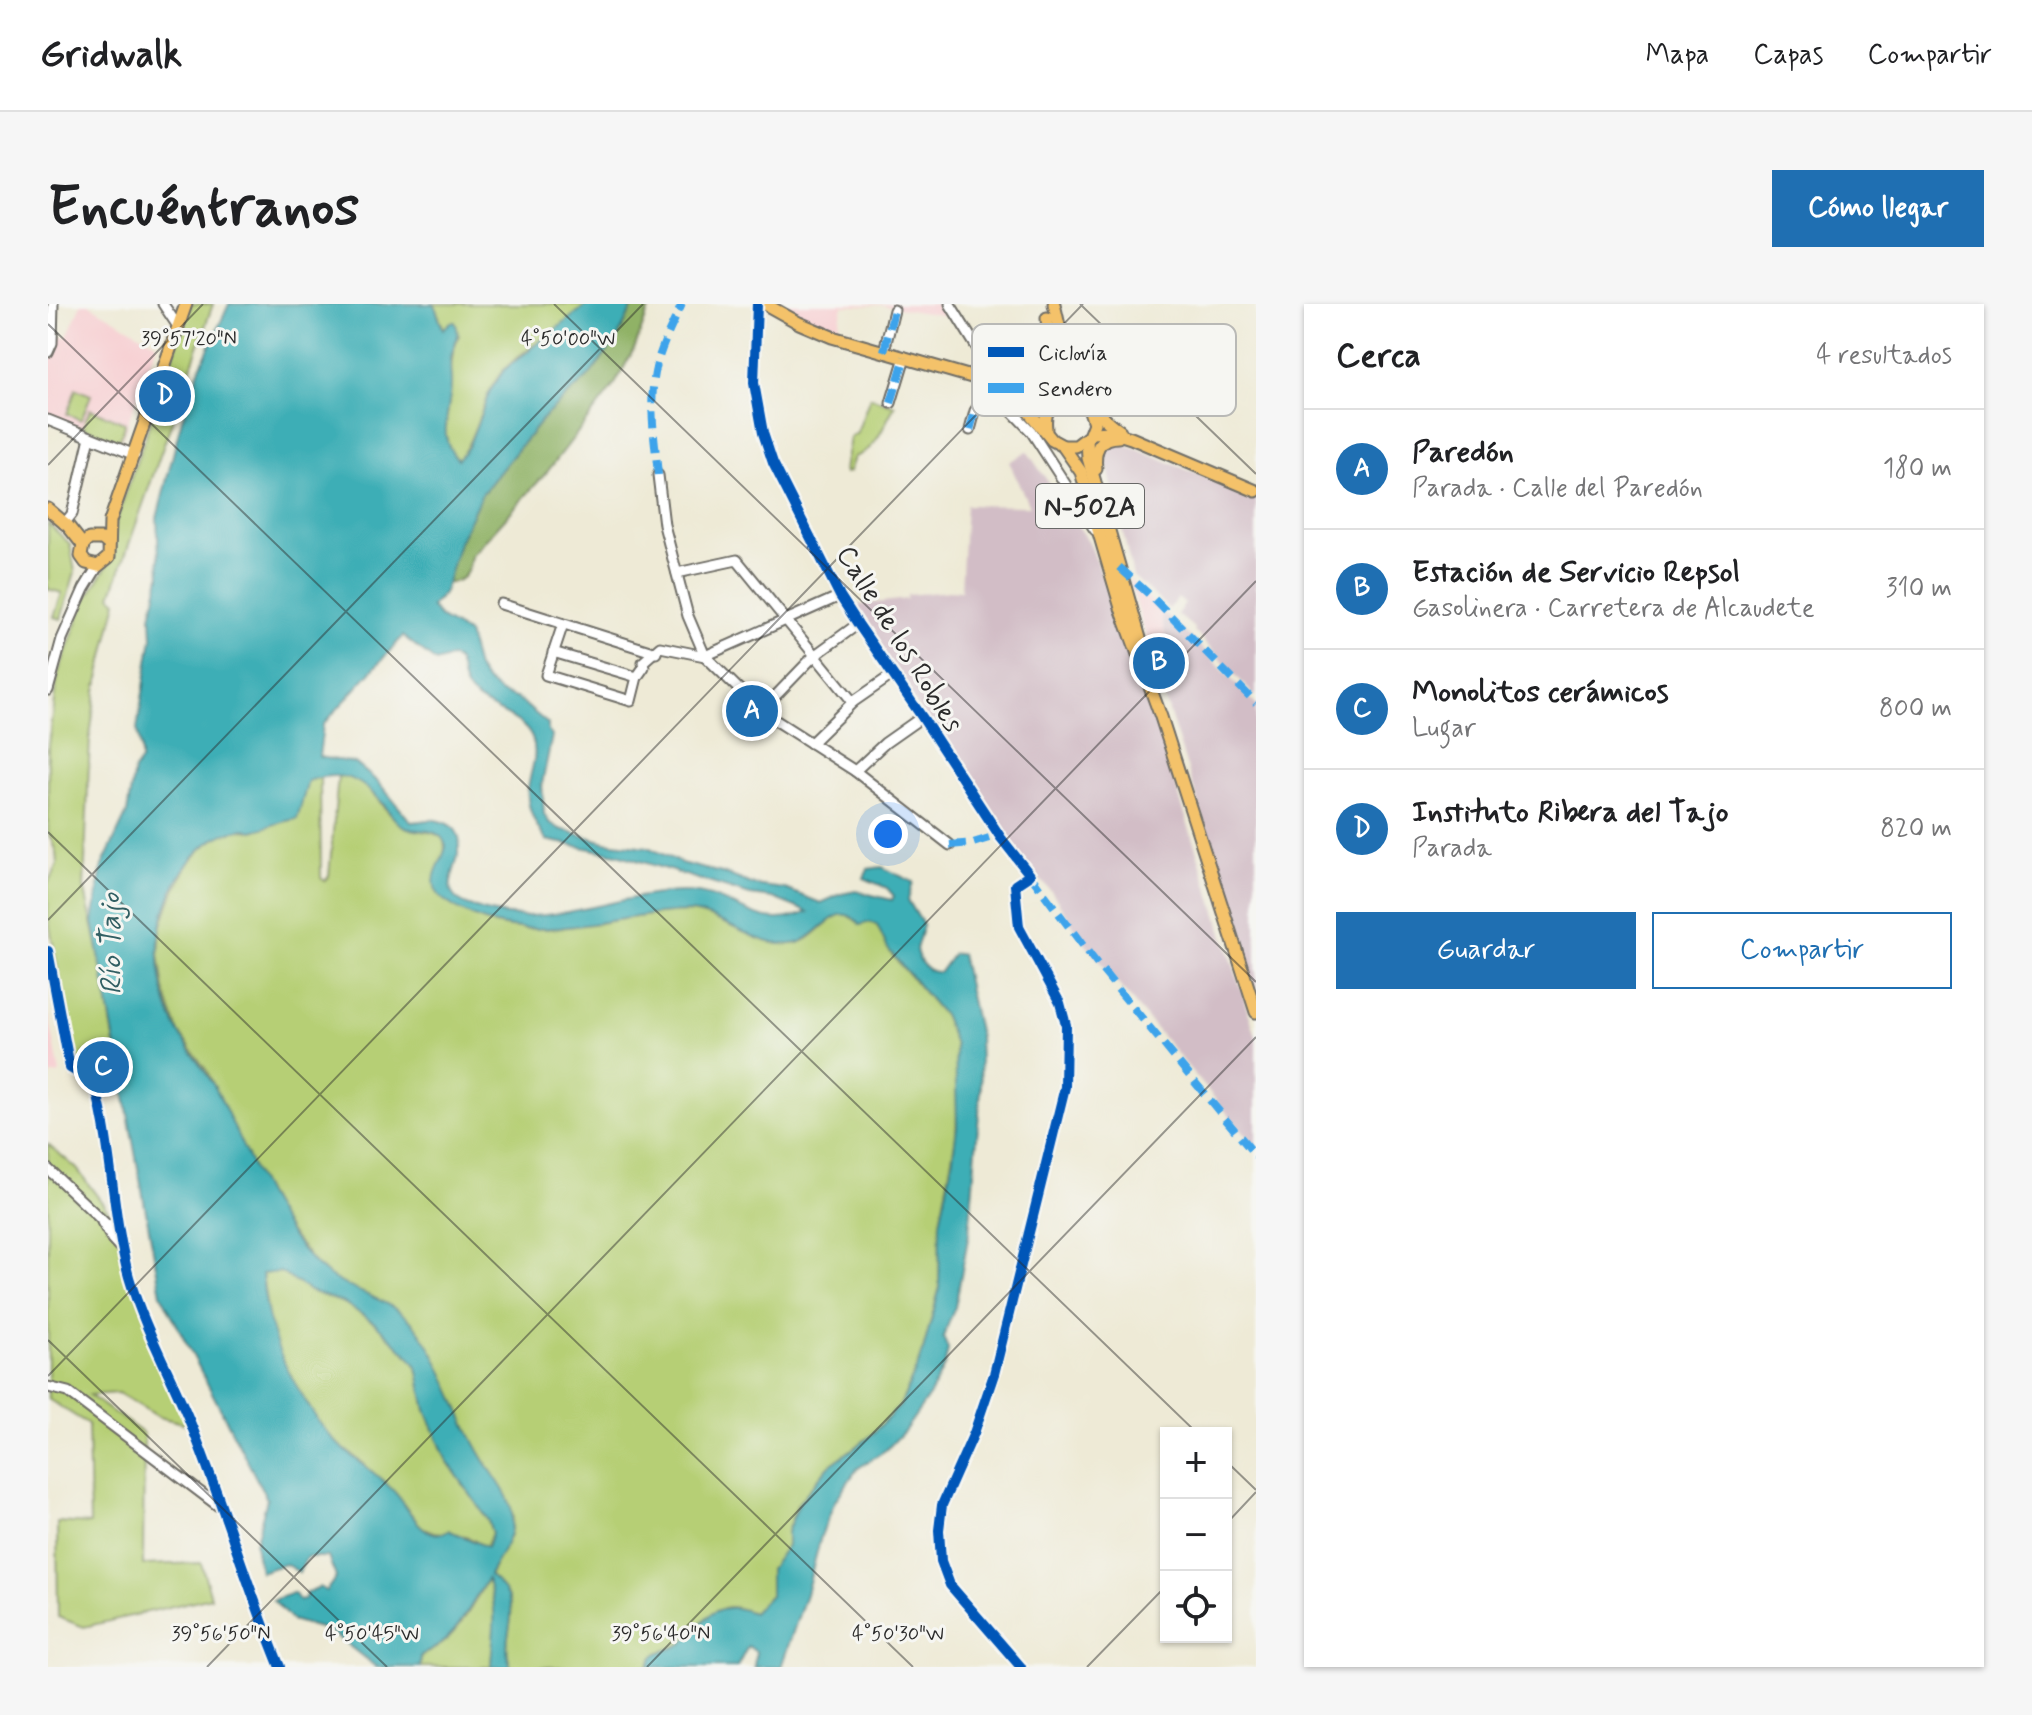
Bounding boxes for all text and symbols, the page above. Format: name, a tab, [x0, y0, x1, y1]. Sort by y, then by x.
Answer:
text: Gridwalk	[40, 31, 182, 80]
text: Mapa	[1645, 37, 1709, 74]
text: Capas	[1753, 37, 1823, 74]
text: Compartir	[1867, 37, 1992, 74]
button: Cómo llegar	[1772, 170, 1984, 247]
text: Encuéntranos	[48, 172, 359, 245]
legend	[972, 324, 1236, 416]
text: 39°57'20"N	[141, 326, 237, 353]
text: 4°50'00"W	[521, 326, 615, 353]
text: Cerca	[1336, 334, 1421, 379]
text: 4 resultados	[1816, 339, 1952, 373]
text: Ciclovía	[1038, 340, 1108, 368]
pin: D	[139, 366, 191, 426]
text: Sendero	[1038, 376, 1112, 404]
text: Paredón	[1412, 433, 1514, 472]
text: A	[1353, 452, 1371, 486]
text: 180 m	[1883, 452, 1952, 486]
text: Parada · Calle del Paredón	[1412, 472, 1703, 506]
road number: N-502A	[1036, 484, 1144, 528]
street label: Calle de los Robles	[827, 539, 971, 740]
text: Estación de Servicio Repsol	[1412, 553, 1740, 592]
text: B	[1354, 572, 1370, 606]
text: 310 m	[1886, 572, 1952, 606]
text: Gasolinera · Carretera de Alcaudete	[1412, 592, 1814, 626]
pin: B	[1133, 633, 1185, 693]
text: Monolitos cerámicos	[1412, 673, 1669, 712]
pin: A	[726, 681, 778, 741]
text: C	[1353, 692, 1371, 726]
text: 800 m	[1879, 692, 1952, 726]
text: Lugar	[1412, 712, 1476, 746]
text: Instituto Ribera del Tajo	[1412, 793, 1729, 832]
text: D	[1353, 812, 1371, 846]
text: 820 m	[1880, 812, 1952, 846]
your location	[868, 814, 908, 854]
text: Parada	[1412, 832, 1492, 866]
water label: Río Tajo	[91, 891, 132, 995]
button: Guardar	[1336, 912, 1636, 989]
button: Compartir	[1652, 912, 1952, 989]
pin: C	[77, 1037, 129, 1097]
map controls	[1160, 1427, 1232, 1643]
button: +	[1160, 1427, 1232, 1499]
button: −	[1160, 1499, 1232, 1571]
button: locate	[1160, 1571, 1232, 1643]
text: 39°56'50"N	[171, 1621, 271, 1648]
text: 4°50'45"W	[325, 1621, 419, 1648]
text: 39°56'40"N	[612, 1621, 710, 1648]
text: 4°50'30"W	[852, 1621, 944, 1648]

